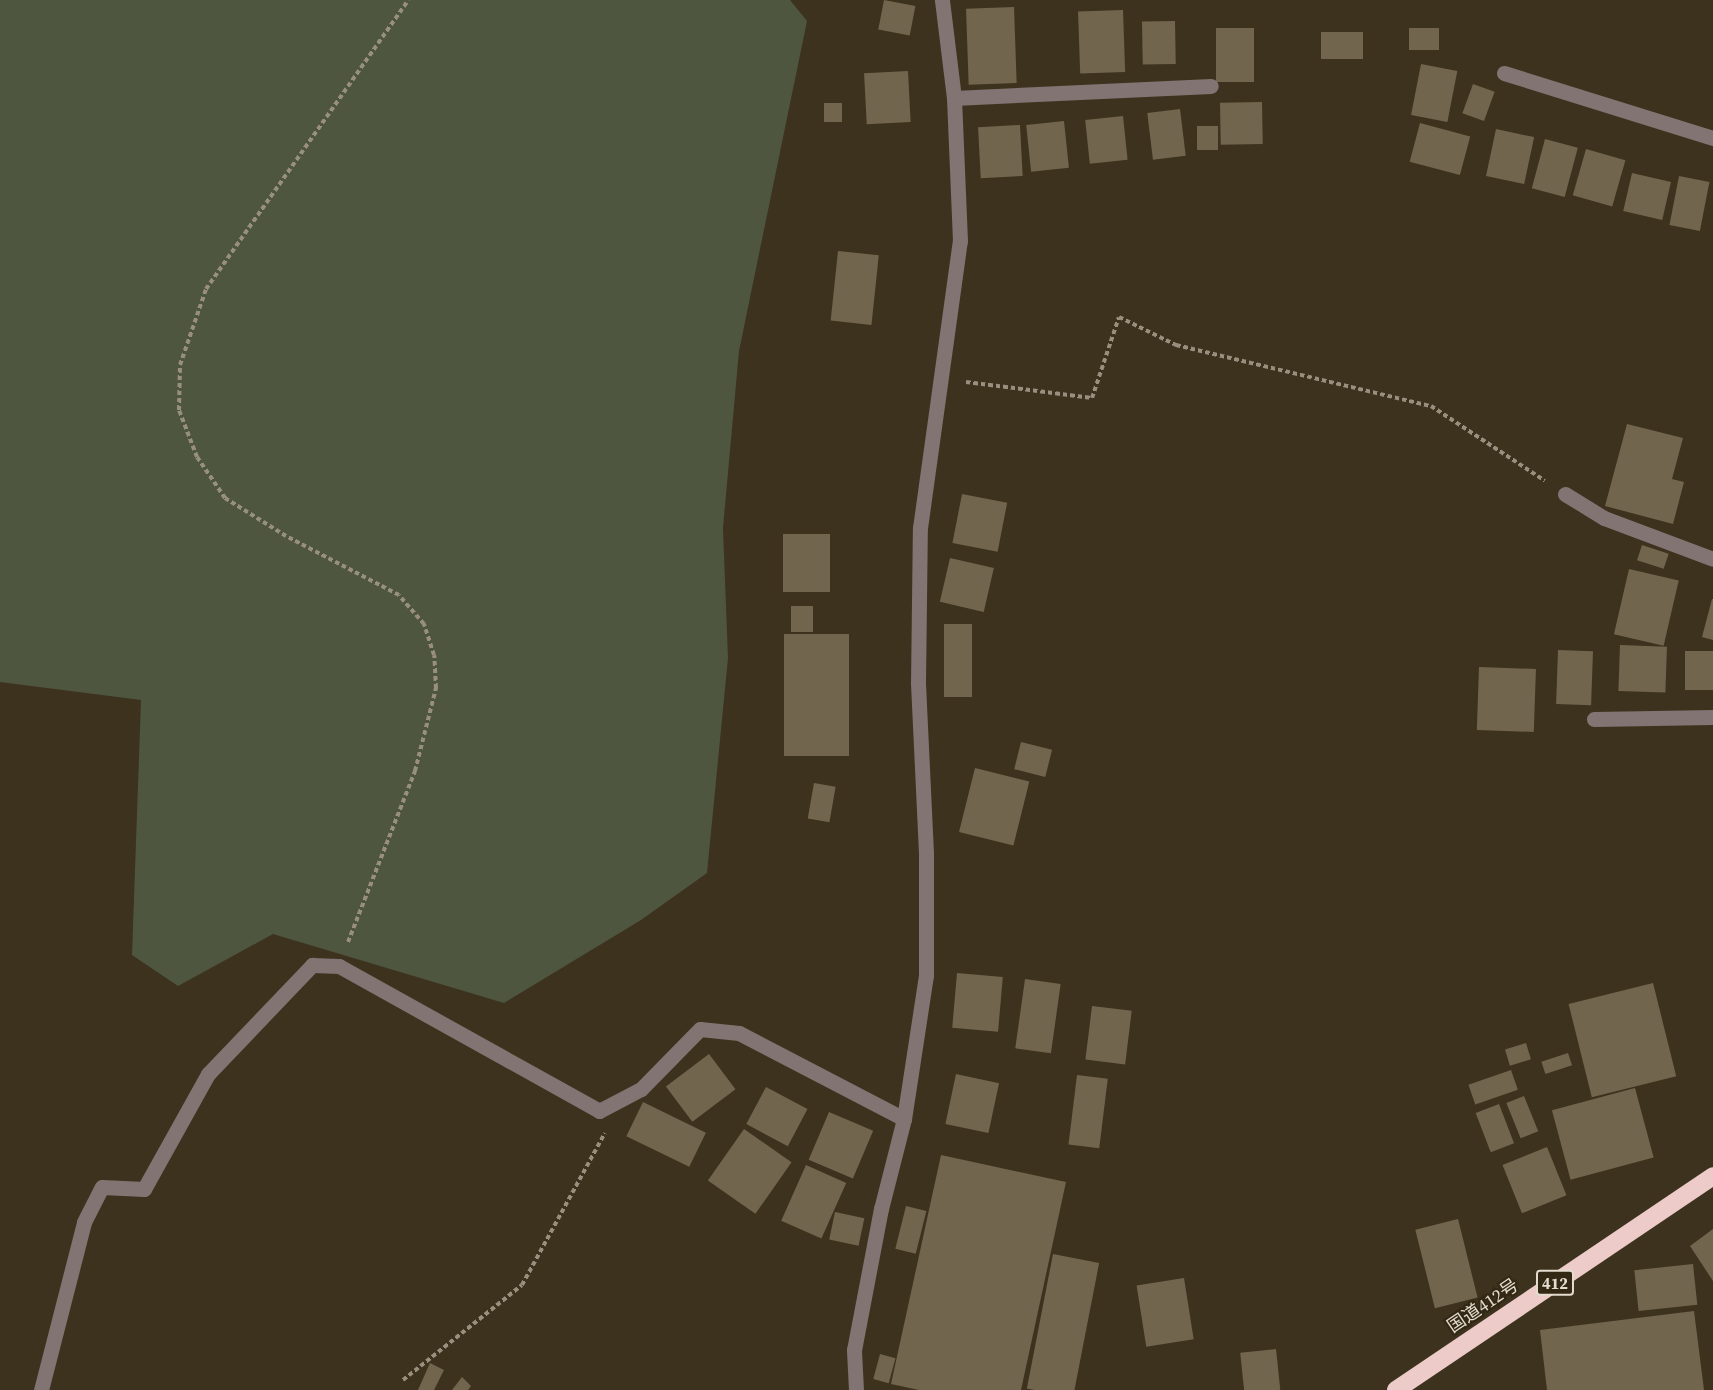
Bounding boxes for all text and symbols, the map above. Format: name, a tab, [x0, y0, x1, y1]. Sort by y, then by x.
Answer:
road number: 412	[1536, 1270, 1574, 1296]
street label: 国道412号	[1443, 1274, 1523, 1338]

